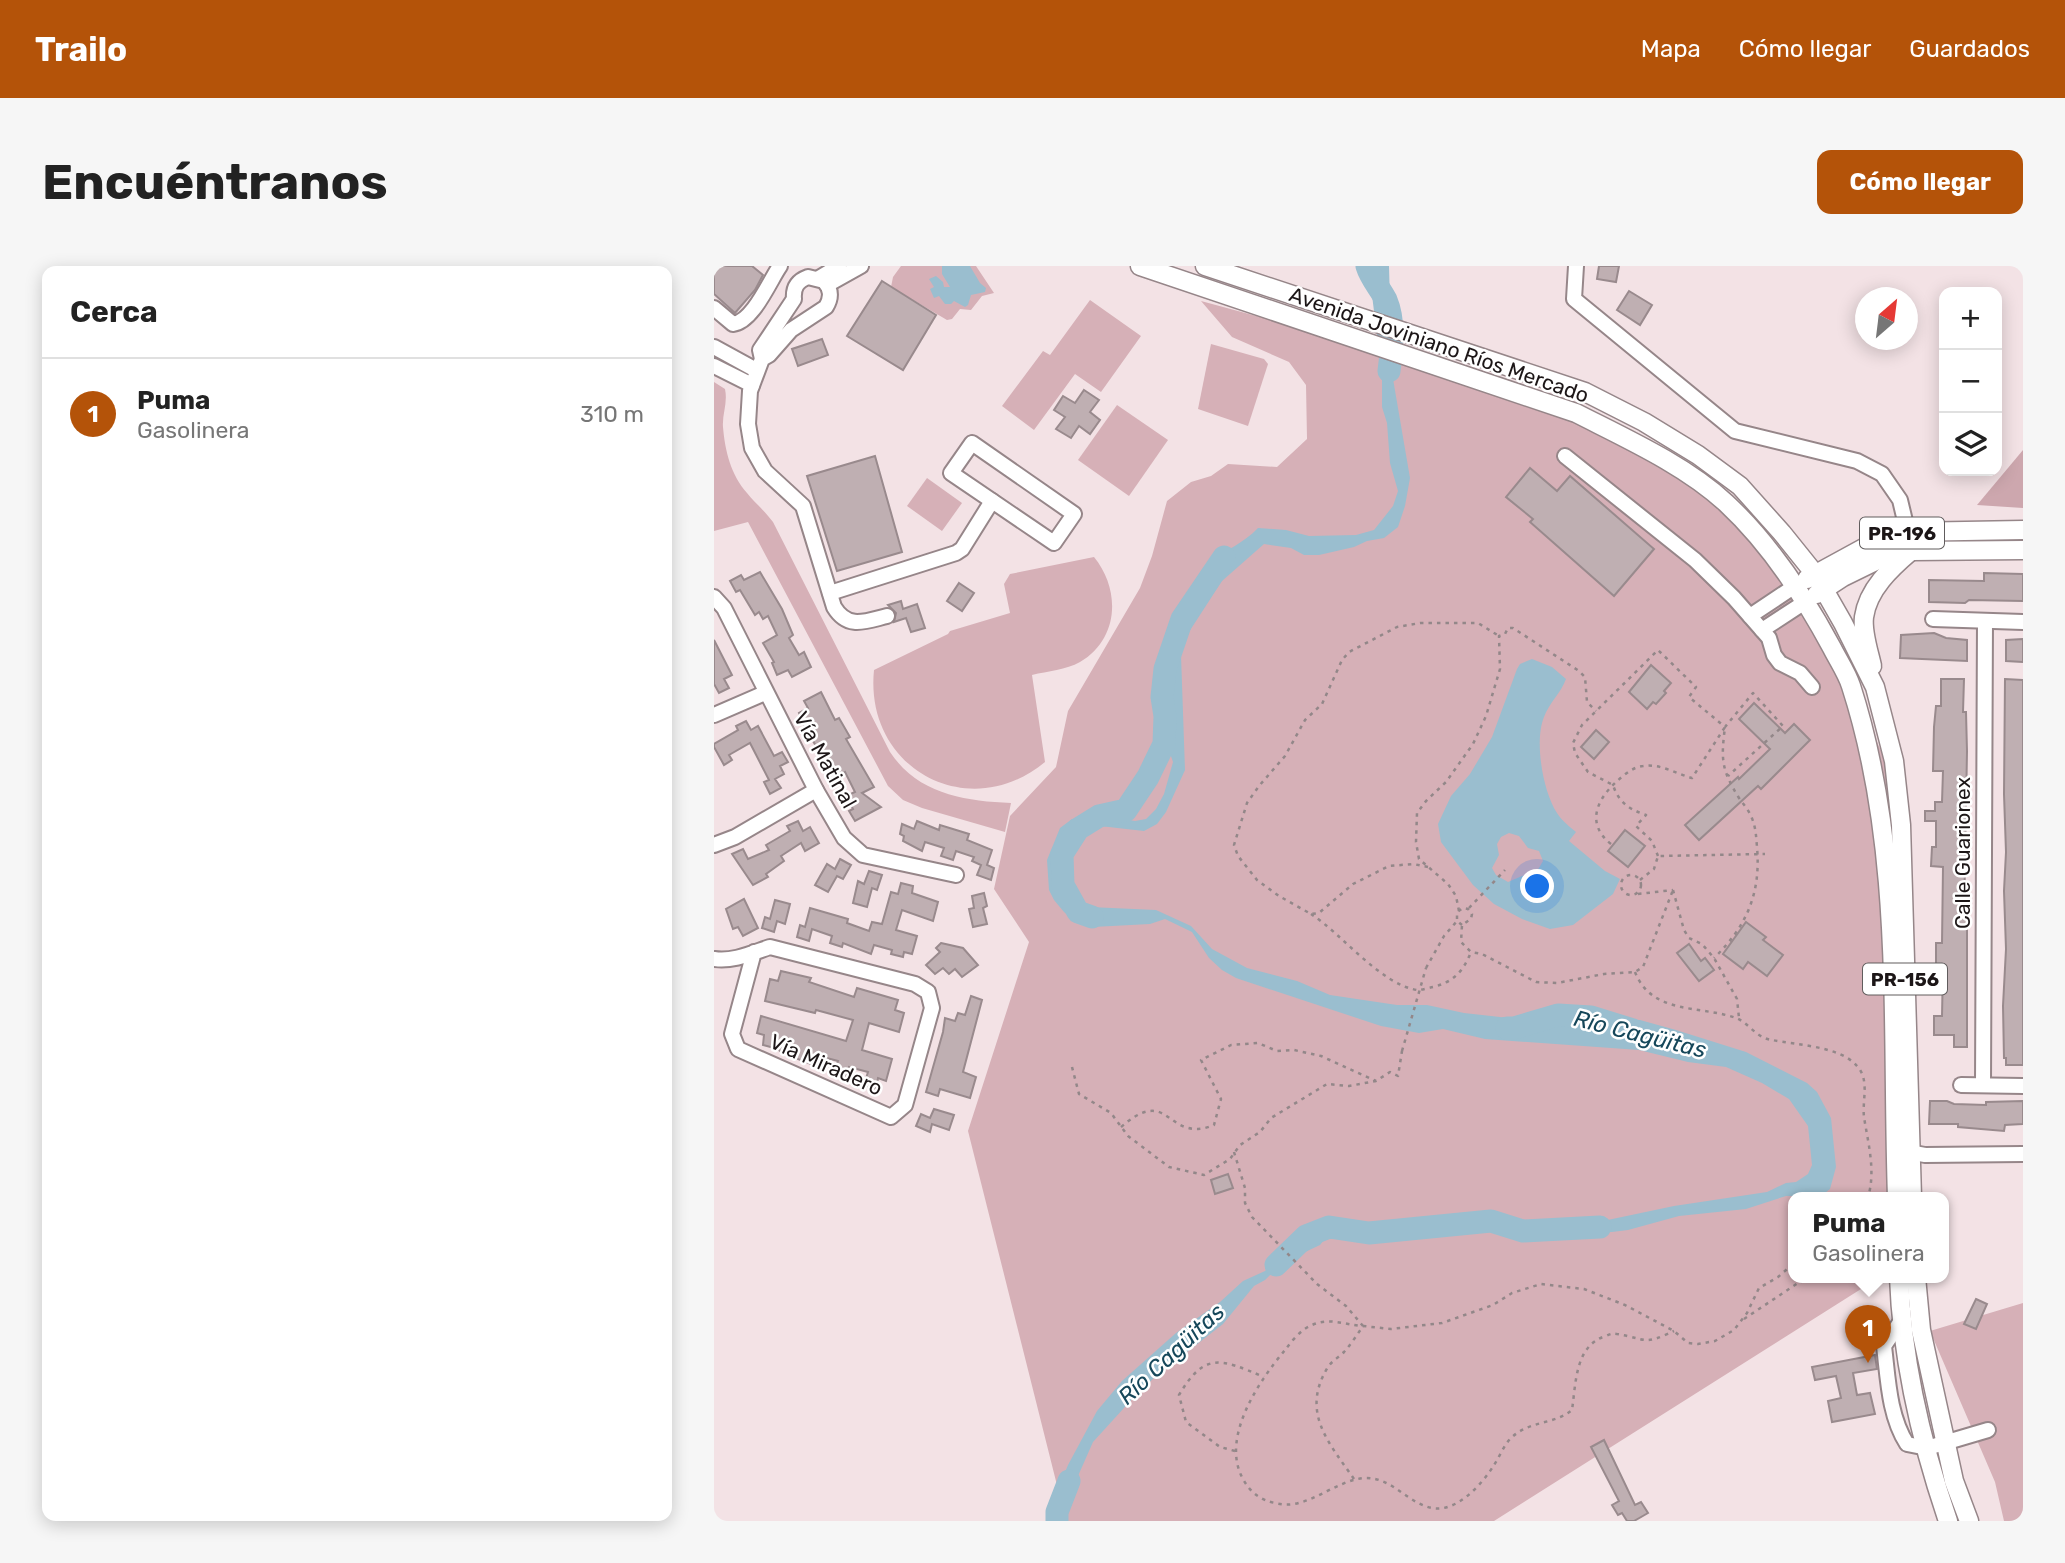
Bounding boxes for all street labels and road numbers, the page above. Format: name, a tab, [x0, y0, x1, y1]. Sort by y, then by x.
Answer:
street label: Avenida Joviniano Ríos Mercado	[1286, 281, 1592, 408]
road number: PR-196	[1860, 518, 1944, 548]
street label: Vía Matinal	[789, 707, 862, 812]
street label: Calle Guarionex	[1950, 777, 1975, 929]
road number: PR-156	[1863, 964, 1947, 994]
street label: Vía Miradero	[766, 1029, 886, 1101]

